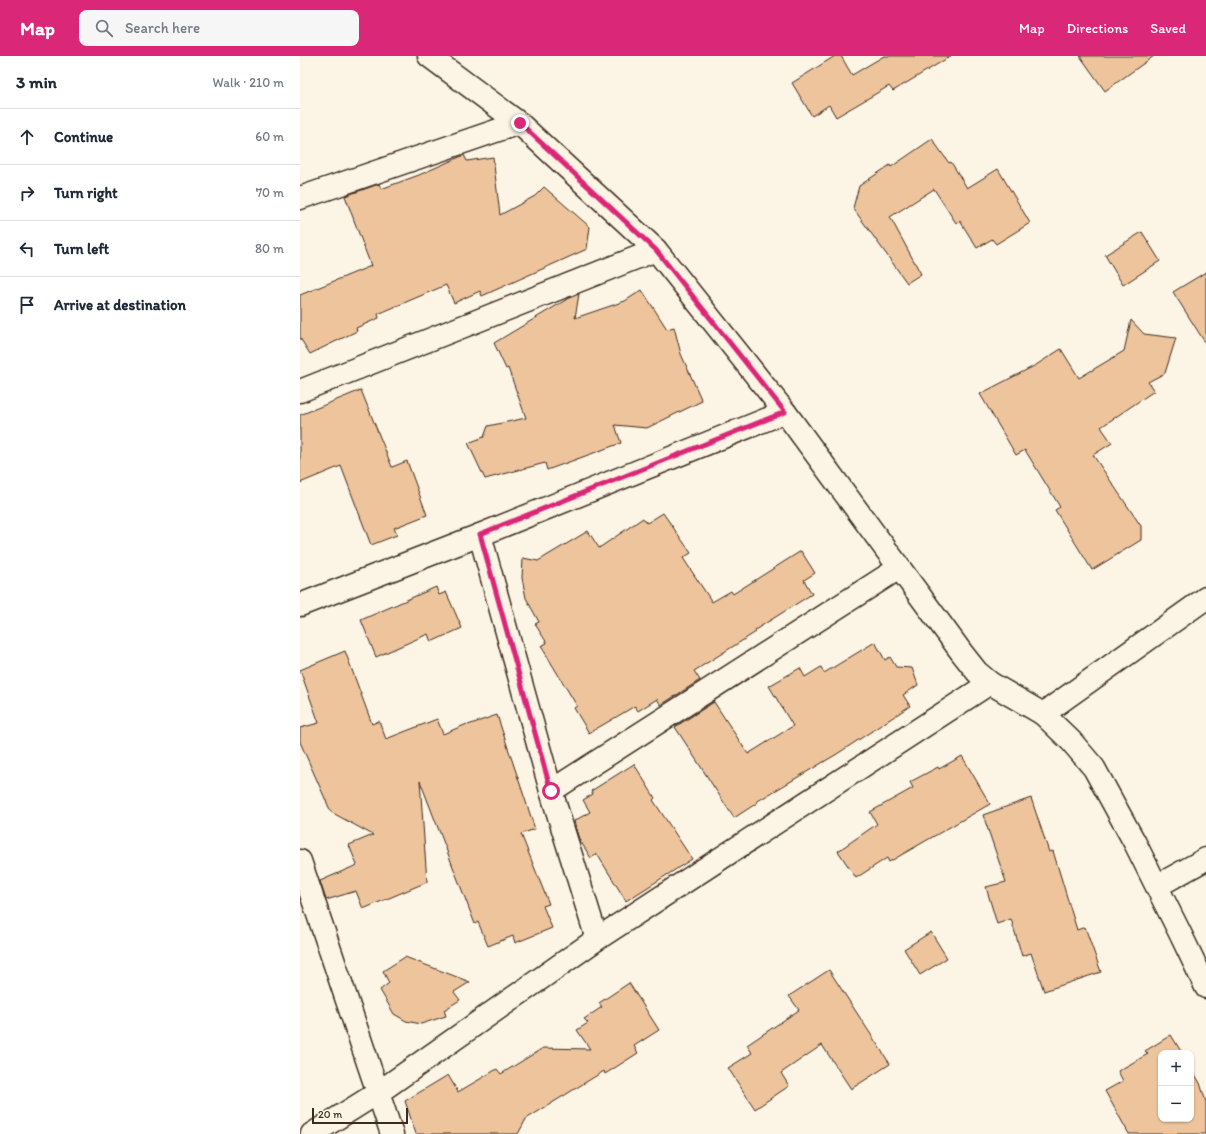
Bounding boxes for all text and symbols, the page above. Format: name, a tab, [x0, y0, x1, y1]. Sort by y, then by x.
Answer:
search box	[79, 10, 359, 46]
text: Map	[20, 17, 55, 40]
icon: search	[93, 17, 115, 39]
text: Search here	[125, 19, 200, 37]
text: Map	[1019, 20, 1045, 37]
text: Directions	[1067, 20, 1128, 37]
text: Saved	[1150, 20, 1186, 37]
text: 3 min	[16, 72, 57, 92]
text: Walk · 210 m	[213, 75, 284, 90]
route end	[511, 114, 529, 132]
icon: ahead	[16, 126, 38, 148]
text: Continue	[54, 128, 113, 146]
text: 60 m	[255, 129, 284, 144]
icon: right	[16, 182, 38, 204]
text: Turn right	[54, 184, 118, 202]
text: 70 m	[256, 185, 284, 200]
icon: left	[16, 238, 38, 260]
text: Turn left	[54, 240, 109, 258]
text: 80 m	[255, 241, 284, 256]
icon: arrive	[16, 294, 38, 316]
text: Arrive at destination	[54, 296, 186, 314]
route start	[542, 782, 560, 800]
map controls	[1158, 1050, 1194, 1122]
button: +	[1158, 1050, 1194, 1086]
button: −	[1158, 1086, 1194, 1122]
scale bar	[312, 1106, 408, 1125]
text: 20 m	[318, 1108, 342, 1121]

